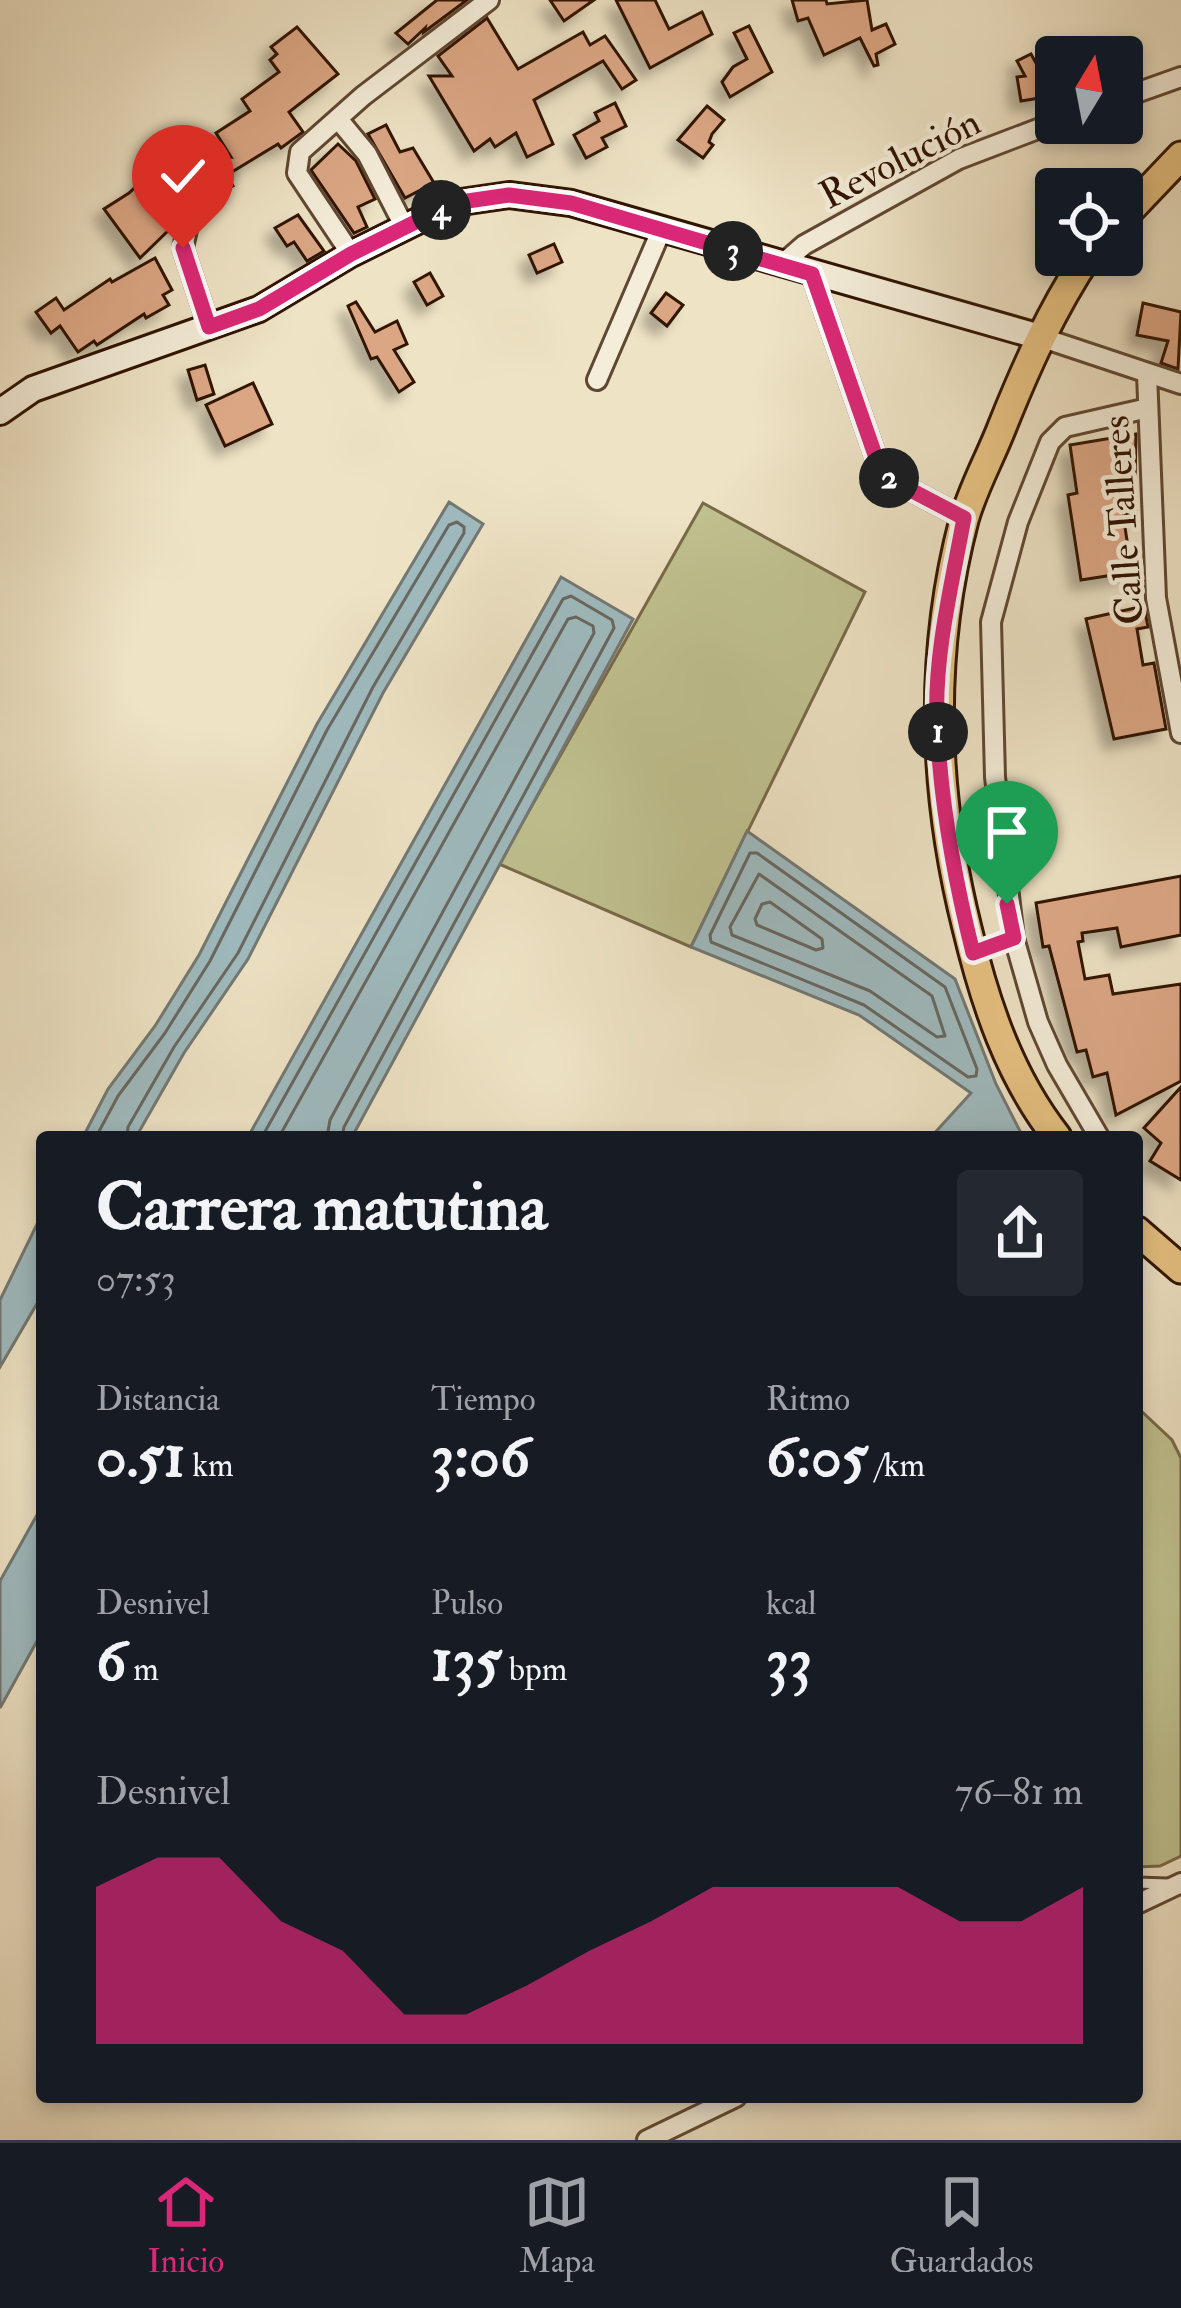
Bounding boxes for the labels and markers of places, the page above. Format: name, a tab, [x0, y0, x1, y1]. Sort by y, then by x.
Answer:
pin	[132, 125, 234, 248]
pin: 4	[411, 180, 471, 240]
pin: 3	[703, 221, 763, 281]
pin: 2	[859, 448, 919, 508]
pin: 1	[908, 702, 968, 762]
pin	[956, 781, 1058, 904]

